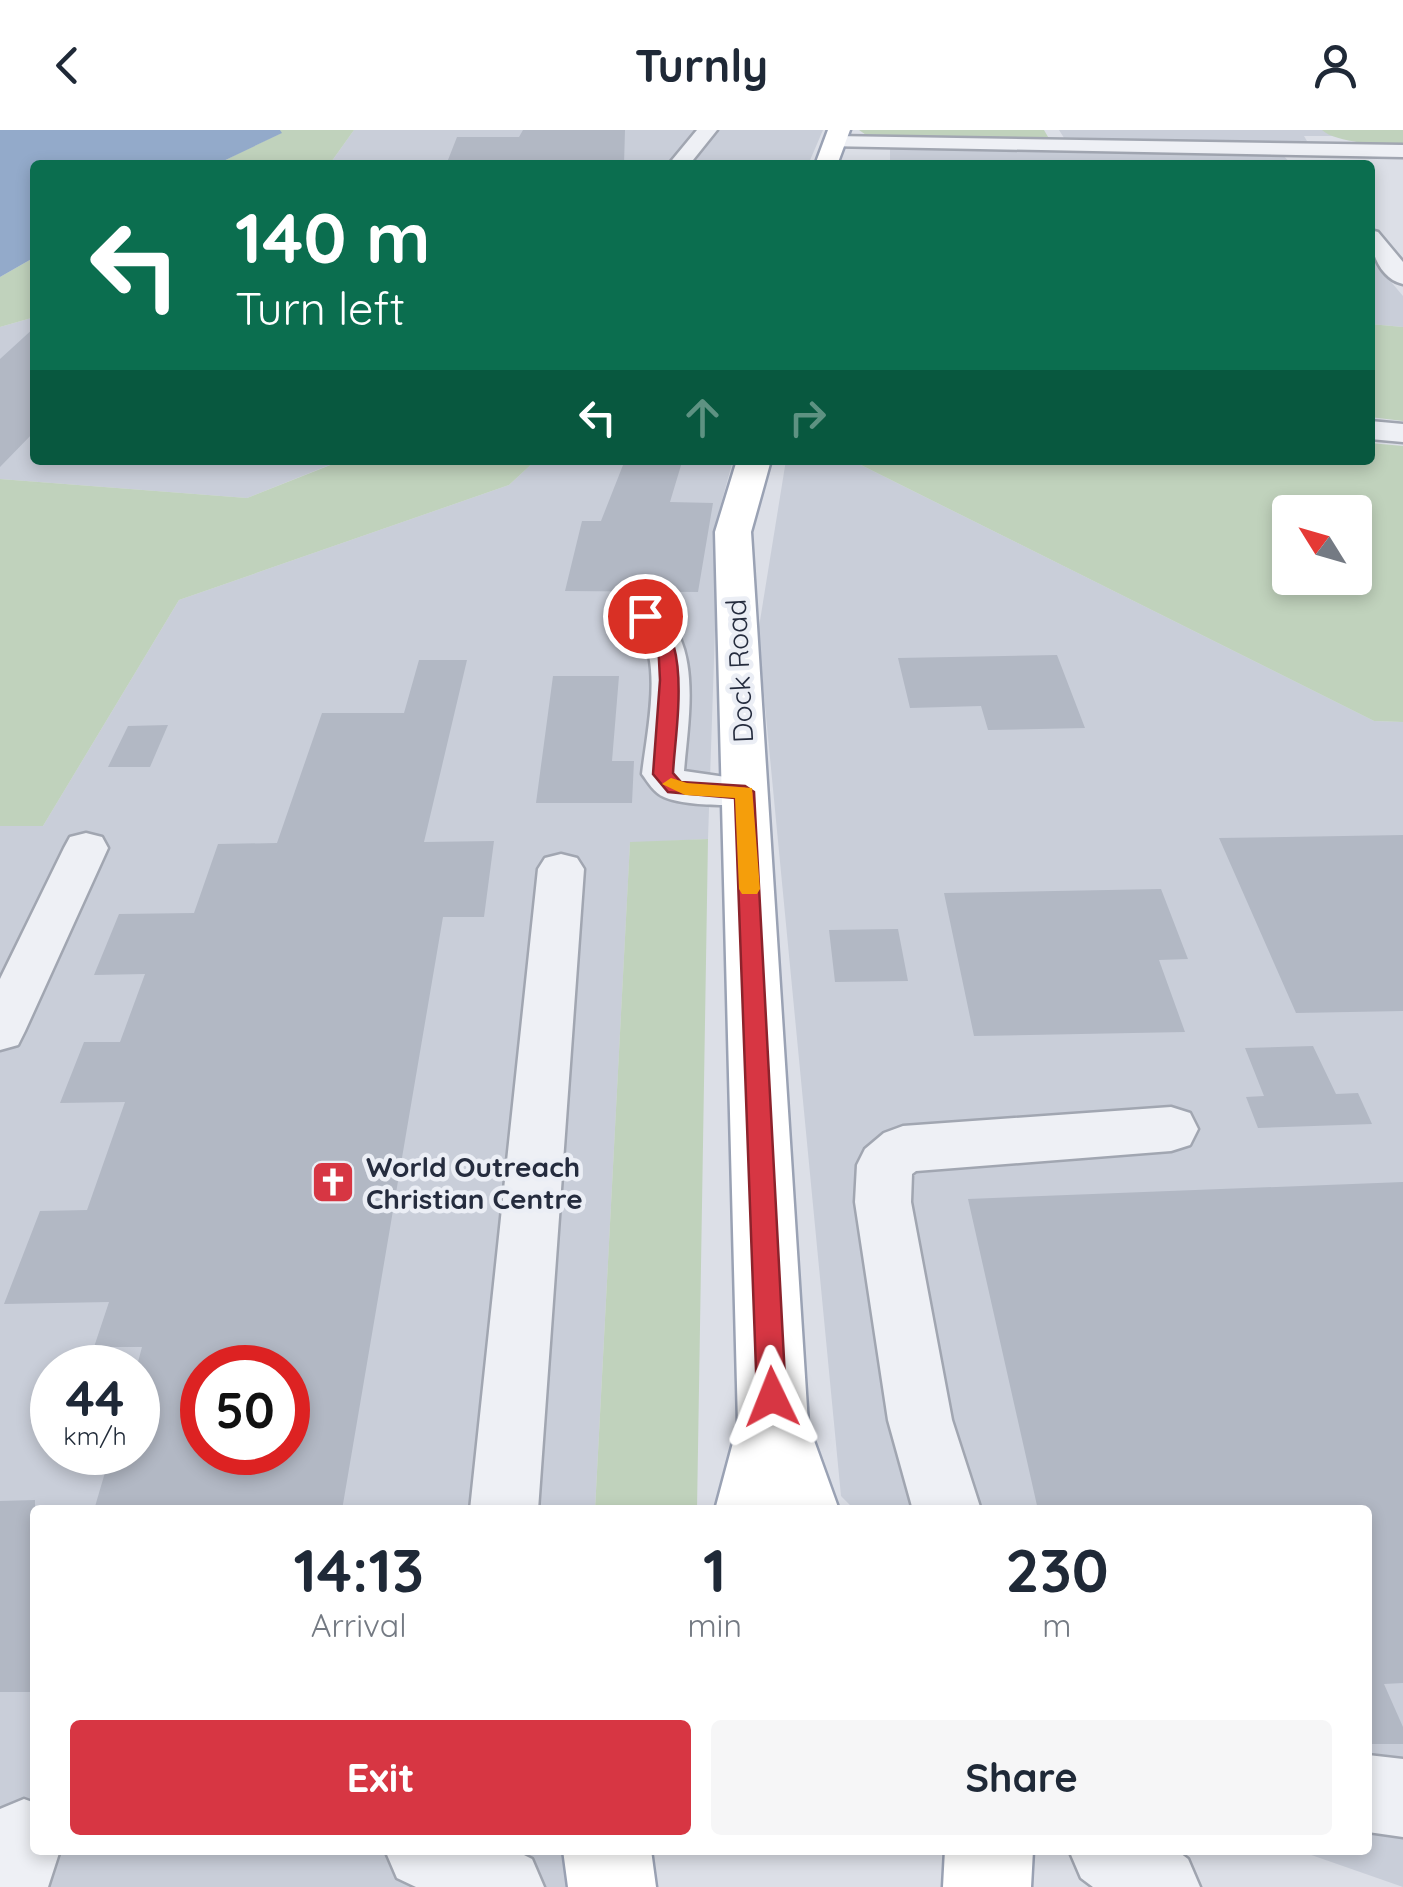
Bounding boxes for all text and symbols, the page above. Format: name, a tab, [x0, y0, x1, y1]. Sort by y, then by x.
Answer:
text: Turnly	[635, 37, 768, 93]
icon: back	[40, 38, 95, 93]
icon: person	[1308, 38, 1363, 93]
text: 140 m	[235, 193, 431, 281]
icon: left	[70, 200, 200, 330]
text: Turn left	[235, 280, 405, 336]
icon: left	[570, 390, 625, 445]
icon: ahead	[675, 390, 730, 445]
icon: right	[780, 390, 835, 445]
north arrow	[1272, 495, 1372, 595]
map controls	[1272, 495, 1372, 595]
pin	[603, 574, 688, 659]
icon: arrive	[618, 589, 673, 644]
street label: Dock Road	[718, 598, 760, 744]
place label: World Outreach Christian Centre	[366, 1149, 583, 1216]
church icon: World Outreach Christian Centre	[310, 1159, 356, 1205]
speed limit sign: 50	[180, 1345, 310, 1475]
position arrow	[720, 1345, 824, 1449]
text: 44	[66, 1366, 124, 1429]
text: km/h	[63, 1420, 127, 1451]
text: 14:13	[293, 1532, 424, 1607]
text: 1	[703, 1532, 726, 1607]
text: 230	[1005, 1532, 1109, 1607]
text: Arrival	[311, 1605, 407, 1645]
text: min	[687, 1605, 742, 1645]
text: m	[1042, 1605, 1072, 1645]
button: Exit	[70, 1720, 691, 1835]
button: Share	[711, 1720, 1332, 1835]

